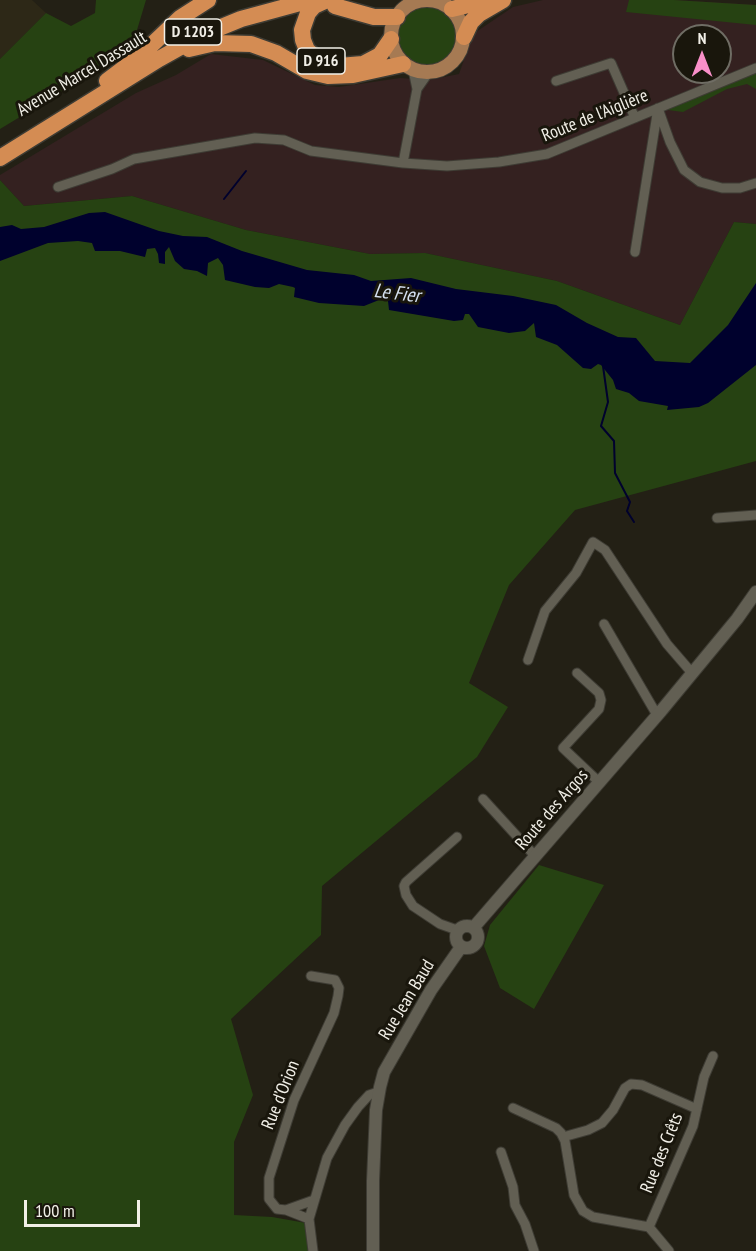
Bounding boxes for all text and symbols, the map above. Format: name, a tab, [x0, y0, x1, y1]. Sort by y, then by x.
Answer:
road number: D 1203	[164, 19, 222, 45]
north arrow	[672, 24, 732, 84]
street label: Avenue Marcel Dassault	[13, 27, 151, 121]
text: N	[698, 28, 706, 48]
road number: D 916	[297, 48, 345, 74]
street label: Route de l'Aiglière	[539, 85, 651, 147]
water label: Le Fier	[373, 279, 421, 309]
street label: Route des Argos	[511, 765, 593, 855]
street label: Rue Jean Baud	[375, 956, 439, 1044]
street label: Rue d’Orion	[257, 1057, 305, 1133]
street label: Rue des Crêts	[636, 1110, 688, 1196]
scale bar	[27, 1188, 142, 1226]
text: 100 m	[35, 1199, 75, 1222]

